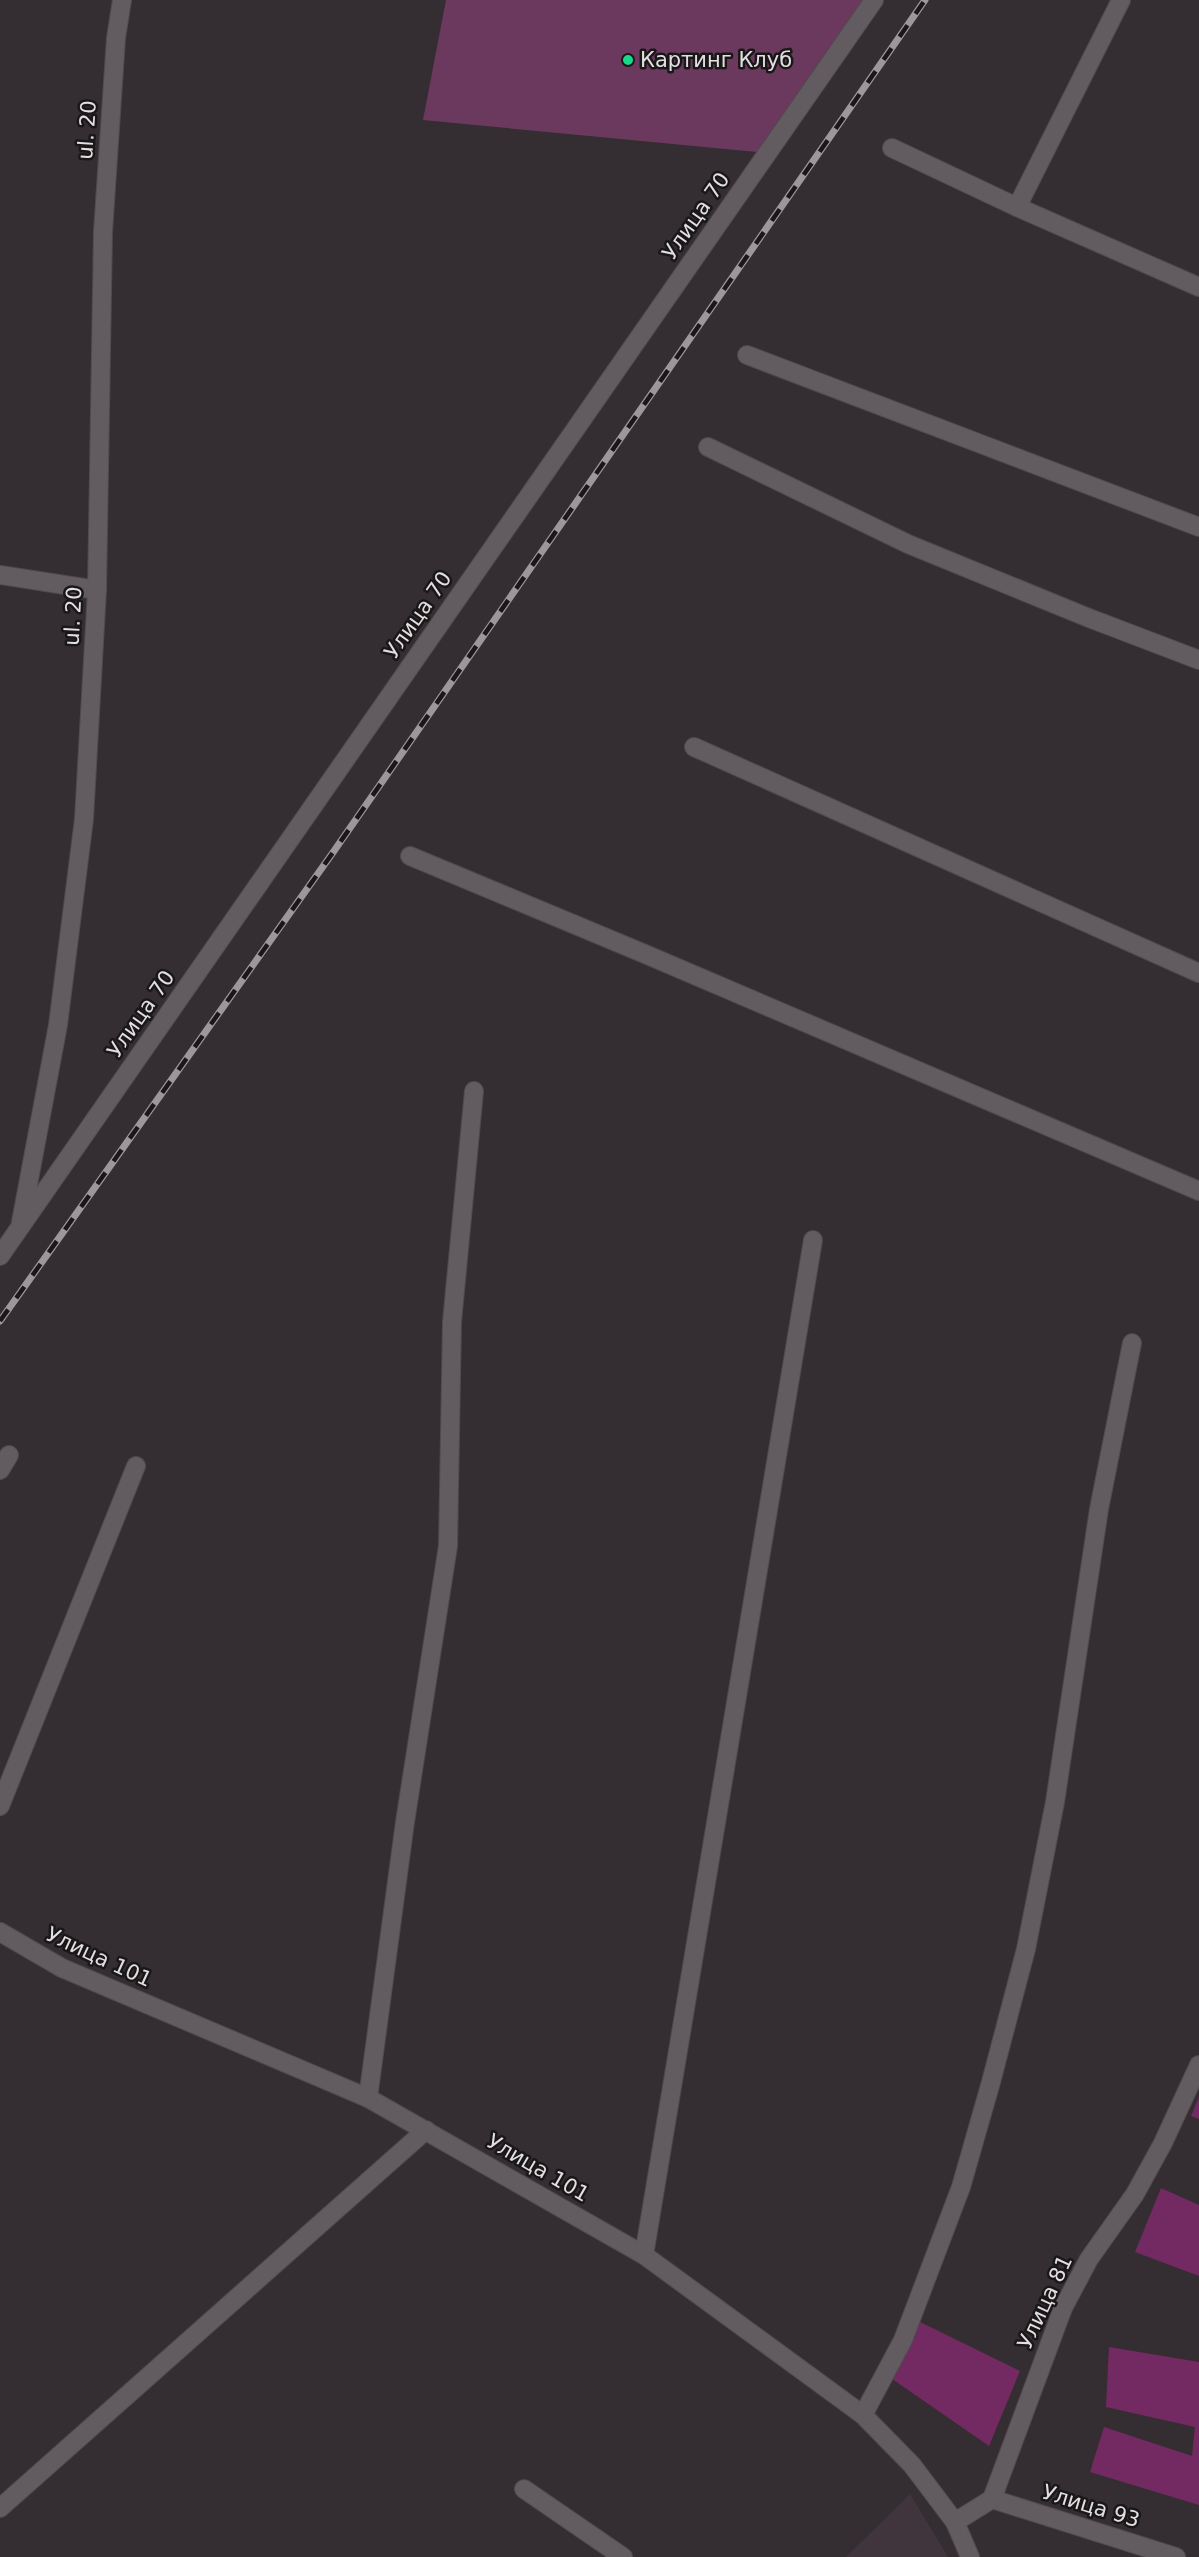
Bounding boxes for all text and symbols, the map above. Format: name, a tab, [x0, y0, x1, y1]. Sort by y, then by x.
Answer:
place label: Картинг Клуб	[640, 48, 792, 72]
marker: Картинг Клуб	[621, 53, 635, 67]
street label: ul. 20	[73, 100, 101, 160]
street label: Улица 70	[657, 168, 735, 264]
street label: Улица 70	[379, 567, 457, 663]
street label: ul. 20	[59, 586, 87, 646]
street label: Улица 70	[102, 966, 180, 1062]
street label: Улица 101	[42, 1922, 156, 1992]
street label: Улица 101	[483, 2129, 593, 2207]
street label: Улица 81	[1013, 2251, 1077, 2353]
street label: Улица 93	[1039, 2480, 1143, 2532]

